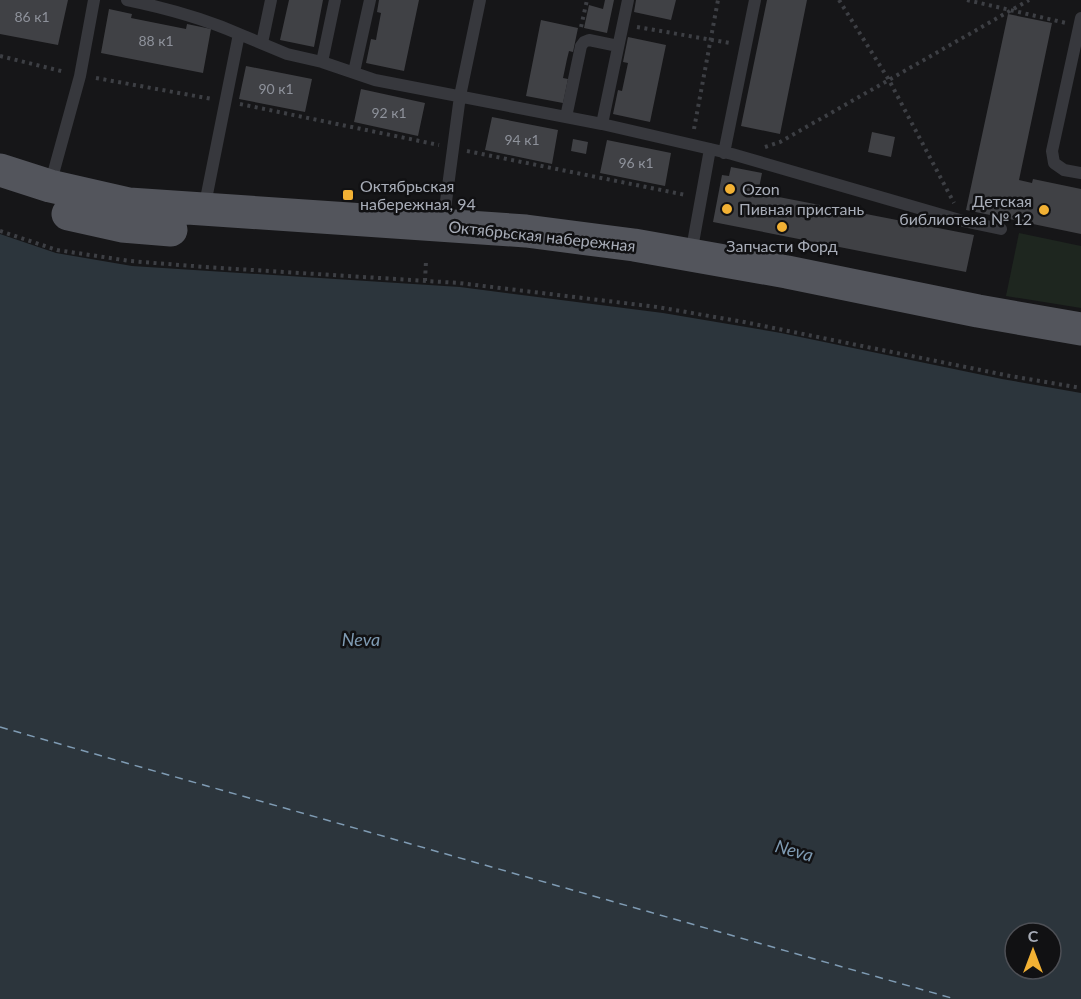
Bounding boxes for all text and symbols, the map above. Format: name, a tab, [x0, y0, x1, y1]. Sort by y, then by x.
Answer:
house number: 86 к1	[14, 8, 50, 25]
house number: 88 к1	[138, 32, 174, 49]
house number: 90 к1	[258, 80, 294, 97]
house number: 92 к1	[371, 104, 407, 121]
house number: 94 к1	[504, 131, 540, 148]
house number: 96 к1	[618, 154, 654, 171]
place label: Октябрьская набережная, 94	[360, 176, 476, 213]
place label: Ozon	[742, 179, 780, 198]
marker: Ozon	[723, 182, 737, 196]
marker: Октябрьская набережная, 94	[341, 188, 355, 202]
place label: Детская библиотека № 12	[899, 191, 1032, 228]
place label: Пивная пристань	[739, 199, 865, 218]
marker: Пивная пристань	[720, 202, 734, 216]
marker: Детская библиотека № 12	[1037, 203, 1051, 217]
street label: Октябрьская набережная	[448, 216, 637, 255]
marker: Запчасти Форд	[775, 220, 789, 234]
place label: Запчасти Форд	[726, 236, 838, 255]
water label: Neva	[342, 628, 380, 650]
water label: Neva	[773, 834, 816, 866]
north arrow	[1003, 921, 1063, 981]
text: С	[1028, 926, 1039, 945]

